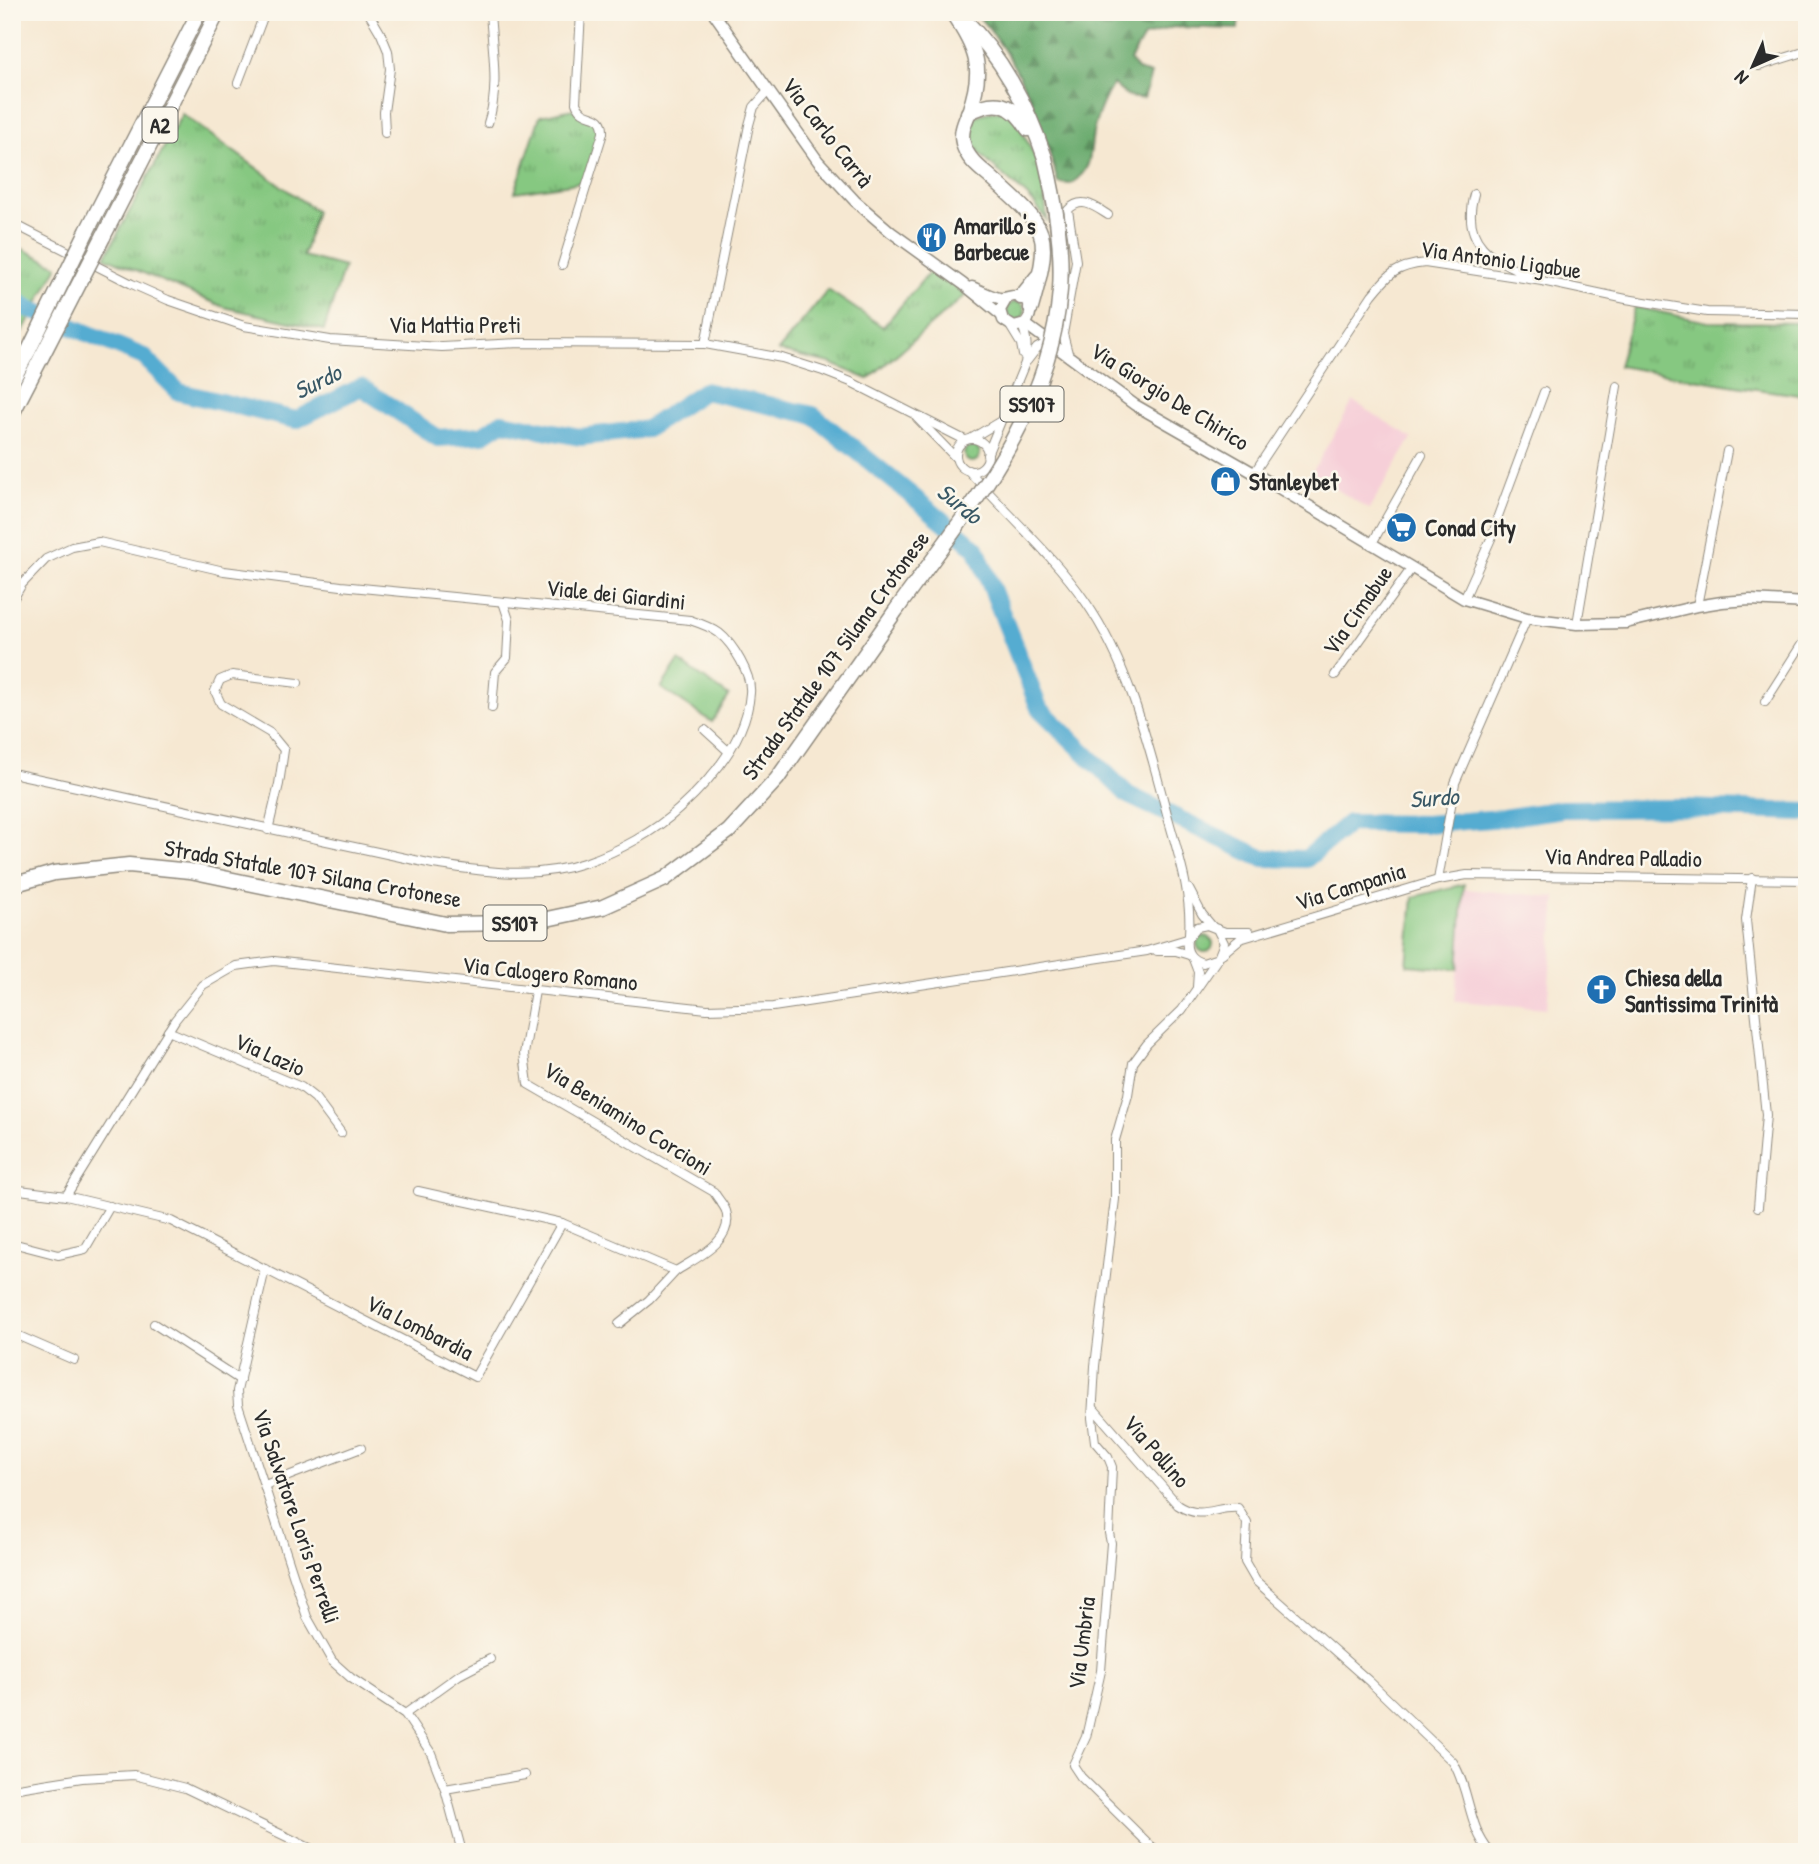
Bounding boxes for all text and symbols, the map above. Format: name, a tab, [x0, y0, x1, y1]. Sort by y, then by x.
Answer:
north arrow	[1717, 32, 1787, 102]
text: N	[1728, 65, 1754, 91]
street label: Via Carlo Carrà	[775, 70, 881, 194]
road number: A2	[142, 108, 178, 142]
place label: Amarillo's Barbecue	[954, 210, 1036, 267]
restaurant icon: Amarillo's Barbecue	[914, 221, 948, 255]
street label: Via Antonio Ligabue	[1419, 232, 1583, 286]
street label: Via Mattia Preti	[389, 309, 521, 340]
street label: Via Giorgio De Chirico	[1085, 335, 1255, 457]
water label: Surdo	[288, 355, 348, 406]
road number: SS107	[1000, 386, 1064, 422]
shop icon: Stanleybet	[1209, 464, 1243, 498]
place label: Stanleybet	[1249, 466, 1340, 498]
water label: Surdo	[931, 475, 991, 532]
supermarket icon: Conad City	[1385, 510, 1419, 544]
place label: Conad City	[1425, 512, 1516, 544]
street label: Strada Statale 107 Silana Crotonese	[734, 524, 936, 786]
street label: Via Cimabue	[1315, 559, 1399, 661]
street label: Viale dei Giardini	[545, 571, 687, 617]
water label: Surdo	[1408, 779, 1462, 815]
street label: Strada Statale 107 Silana Crotonese	[162, 832, 464, 914]
street label: Via Andrea Palladio	[1544, 840, 1702, 874]
street label: Via Campania	[1291, 855, 1409, 917]
road number: SS107	[484, 906, 546, 940]
street label: Via Calogero Romano	[461, 948, 639, 998]
place label: Chiesa della Santissima Trinità	[1625, 962, 1778, 1019]
church icon: Chiesa della Santissima Trinità	[1585, 973, 1619, 1007]
street label: Via Lazio	[230, 1025, 310, 1083]
street label: Via Beniamino Corcioni	[538, 1054, 718, 1182]
street label: Via Lombardia	[361, 1287, 479, 1367]
street label: Via Salvatore Loris Perrelli	[246, 1405, 348, 1627]
street label: Via Pollino	[1117, 1408, 1197, 1494]
street label: Via Umbria	[1060, 1595, 1102, 1691]

